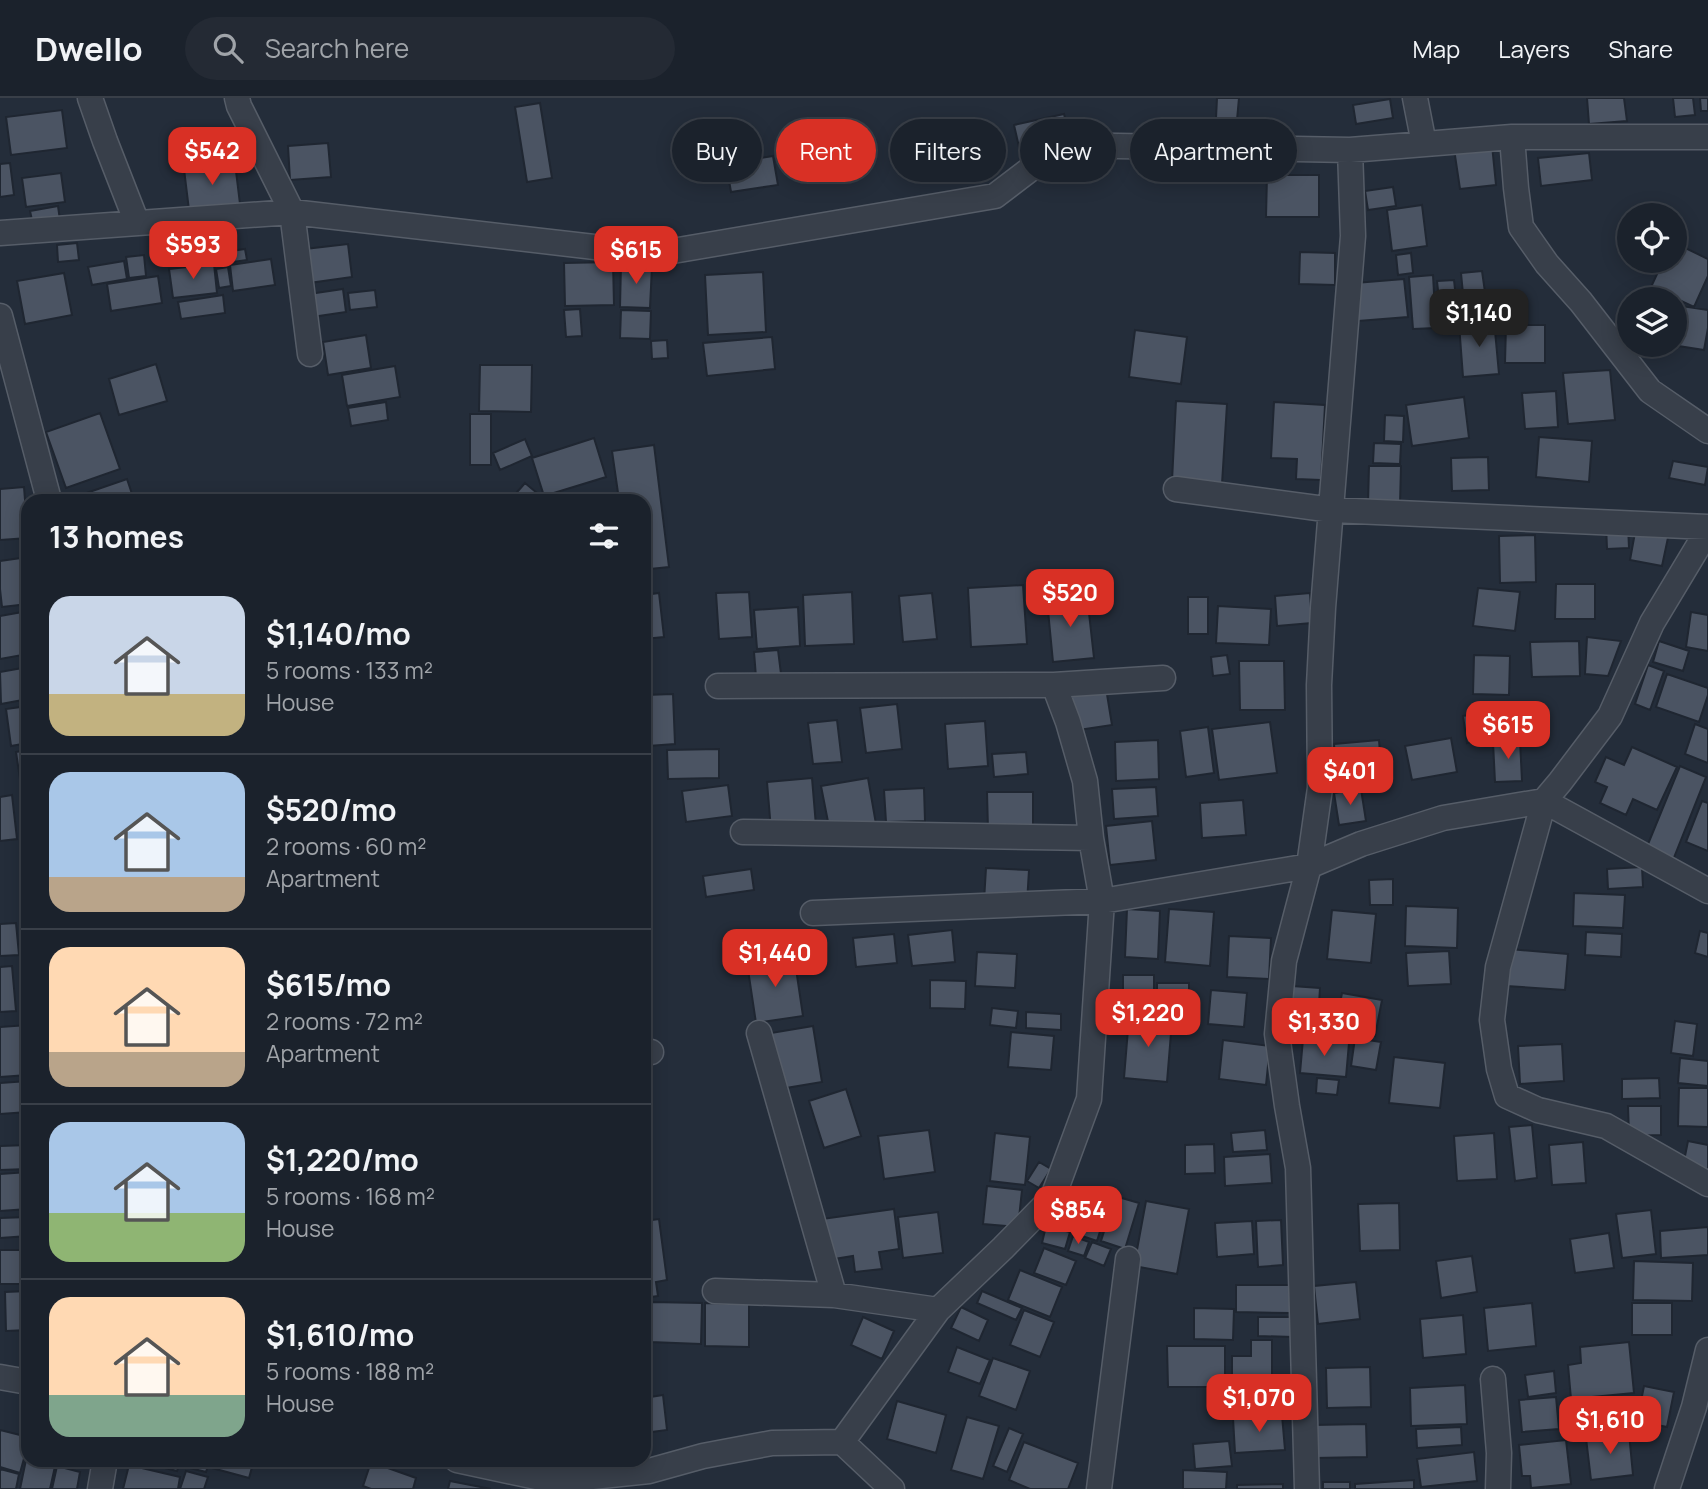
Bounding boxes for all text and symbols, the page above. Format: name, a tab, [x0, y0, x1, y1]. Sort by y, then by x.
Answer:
search box	[185, 17, 675, 80]
text: Dwello	[35, 26, 143, 71]
icon: search	[209, 29, 247, 67]
text: Search here	[265, 30, 409, 66]
text: Map	[1413, 32, 1460, 65]
text: Layers	[1498, 32, 1570, 65]
text: Share	[1608, 32, 1673, 65]
chip: Buy	[672, 119, 762, 182]
chip: Rent	[776, 119, 876, 182]
chip: Filters	[890, 119, 1006, 182]
chip: New	[1020, 119, 1116, 182]
chip: Apartment	[1130, 119, 1297, 182]
pin: $542	[171, 127, 253, 187]
text: $542	[184, 134, 240, 166]
map controls	[1617, 203, 1687, 357]
button: locate	[1617, 203, 1687, 273]
pin: $593	[152, 222, 234, 281]
pin: $615	[595, 226, 677, 286]
text: $593	[165, 228, 221, 260]
text: $615	[610, 233, 662, 265]
button: layers	[1617, 287, 1687, 357]
pin: $1,140	[1422, 289, 1536, 349]
text: $1,140	[1445, 296, 1513, 328]
text: 13 homes	[49, 516, 184, 557]
icon: filters	[585, 517, 623, 555]
pin: $520	[1029, 570, 1111, 629]
text: $520	[1042, 576, 1098, 608]
text: $1,140/mo	[266, 613, 411, 654]
icon: home	[105, 624, 189, 708]
text: 5 rooms · 133 m²	[266, 654, 433, 686]
text: House	[266, 686, 335, 718]
pin: $615	[1467, 702, 1549, 761]
text: $615	[1482, 708, 1534, 740]
pin: $401	[1309, 748, 1391, 807]
text: $401	[1323, 754, 1377, 786]
text: $520/mo	[266, 789, 397, 830]
icon: home	[105, 800, 189, 884]
text: 2 rooms · 60 m²	[266, 830, 427, 862]
text: Apartment	[266, 862, 380, 894]
pin: $1,440	[718, 930, 832, 989]
text: $1,440	[738, 936, 812, 968]
text: $615/mo	[266, 964, 391, 1005]
icon: home	[105, 975, 189, 1059]
pin: $1,220	[1091, 990, 1205, 1049]
text: $1,220	[1111, 996, 1185, 1028]
pin: $1,330	[1267, 998, 1381, 1058]
text: 2 rooms · 72 m²	[266, 1005, 423, 1037]
text: $1,330	[1288, 1005, 1360, 1037]
text: Apartment	[266, 1037, 380, 1069]
text: $1,220/mo	[266, 1139, 419, 1180]
icon: home	[105, 1150, 189, 1234]
text: 5 rooms · 168 m²	[266, 1180, 435, 1212]
pin: $854	[1037, 1186, 1119, 1246]
text: $854	[1050, 1193, 1106, 1225]
text: House	[266, 1212, 335, 1244]
text: $1,610/mo	[266, 1314, 414, 1355]
icon: home	[105, 1325, 189, 1409]
text: 5 rooms · 188 m²	[266, 1355, 434, 1387]
pin: $1,070	[1202, 1374, 1316, 1434]
text: $1,070	[1222, 1381, 1296, 1413]
text: House	[266, 1387, 335, 1419]
pin: $1,610	[1553, 1396, 1667, 1456]
text: $1,610	[1575, 1403, 1645, 1435]

